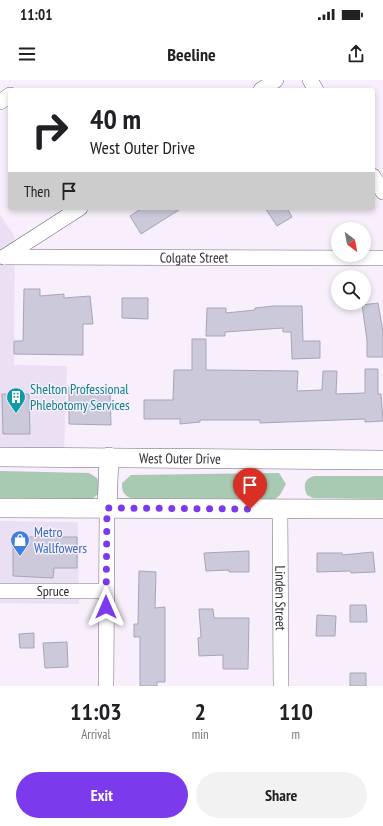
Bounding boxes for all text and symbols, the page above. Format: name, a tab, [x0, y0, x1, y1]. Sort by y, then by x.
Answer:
text: 11:01	[20, 5, 52, 24]
icon: menu	[16, 43, 38, 65]
text: Beeline	[167, 43, 216, 66]
icon: share	[345, 43, 367, 65]
text: 40 m	[90, 100, 141, 137]
icon: right	[24, 104, 76, 156]
text: West Outer Drive	[90, 136, 195, 159]
icon: arrive	[58, 180, 80, 202]
text: Then	[24, 182, 50, 201]
north arrow	[331, 222, 371, 262]
map controls	[331, 222, 371, 310]
street label: Colgate Street	[160, 248, 228, 267]
button: search	[331, 270, 371, 310]
place label: Shelton Professional Phlebotomy Services	[30, 380, 130, 414]
building icon: Shelton Professional Phlebotomy Services	[5, 386, 27, 414]
street label: West Outer Drive	[139, 449, 221, 468]
pin	[233, 468, 267, 509]
icon: arrive	[239, 474, 261, 496]
place label: Metro Wallfowers	[34, 523, 87, 557]
shop icon: Metro Wallfowers	[9, 529, 31, 557]
street label: Linden Street	[271, 565, 290, 631]
street label: Spruce	[37, 582, 69, 600]
position arrow	[85, 586, 127, 628]
text: 11:03	[70, 696, 122, 727]
text: 2	[194, 696, 206, 727]
text: 110	[279, 696, 313, 727]
text: Arrival	[81, 726, 111, 743]
text: min	[192, 726, 209, 743]
text: m	[292, 726, 300, 743]
button: Exit	[16, 772, 188, 818]
button: Share	[196, 772, 367, 818]

